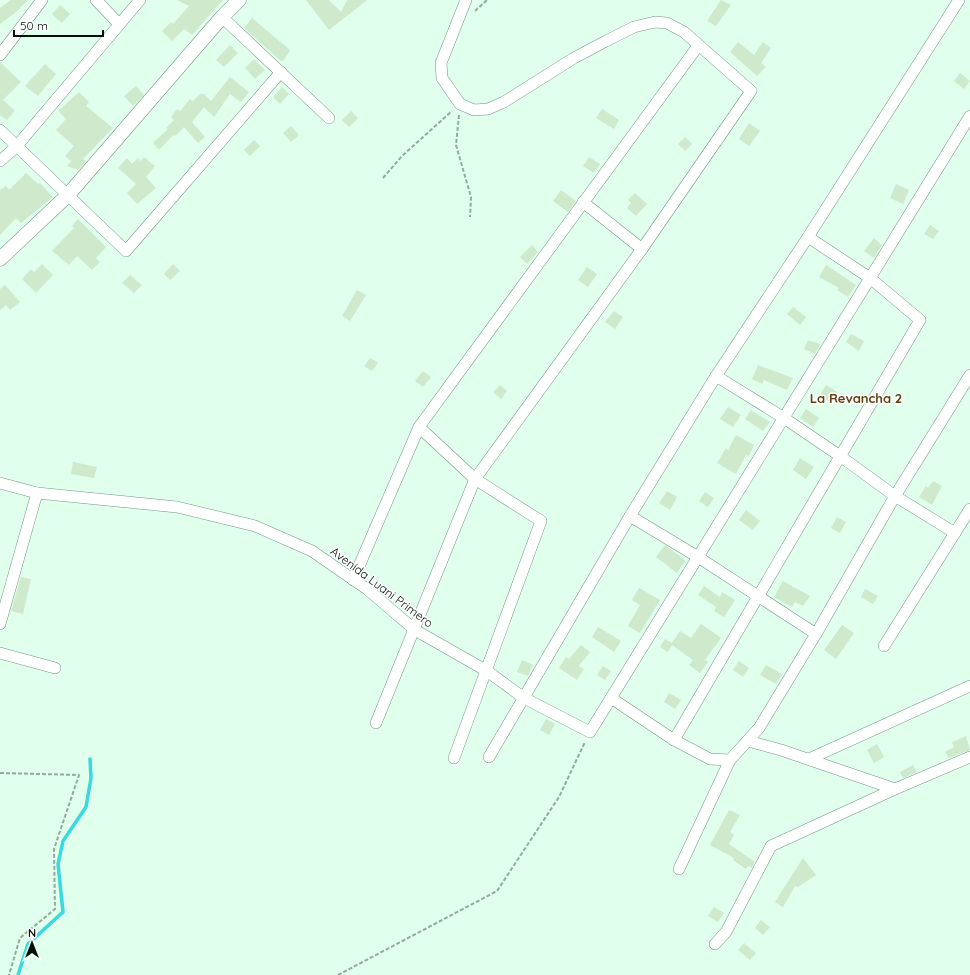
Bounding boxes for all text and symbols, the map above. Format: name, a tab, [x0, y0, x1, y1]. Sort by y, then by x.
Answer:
scale bar	[14, 12, 103, 38]
text: 50 m	[20, 18, 48, 33]
district label: La Revancha 2	[810, 390, 902, 406]
street label: Avenida Luani Primero	[328, 543, 436, 631]
north arrow	[12, 923, 52, 963]
text: N	[28, 926, 36, 940]

